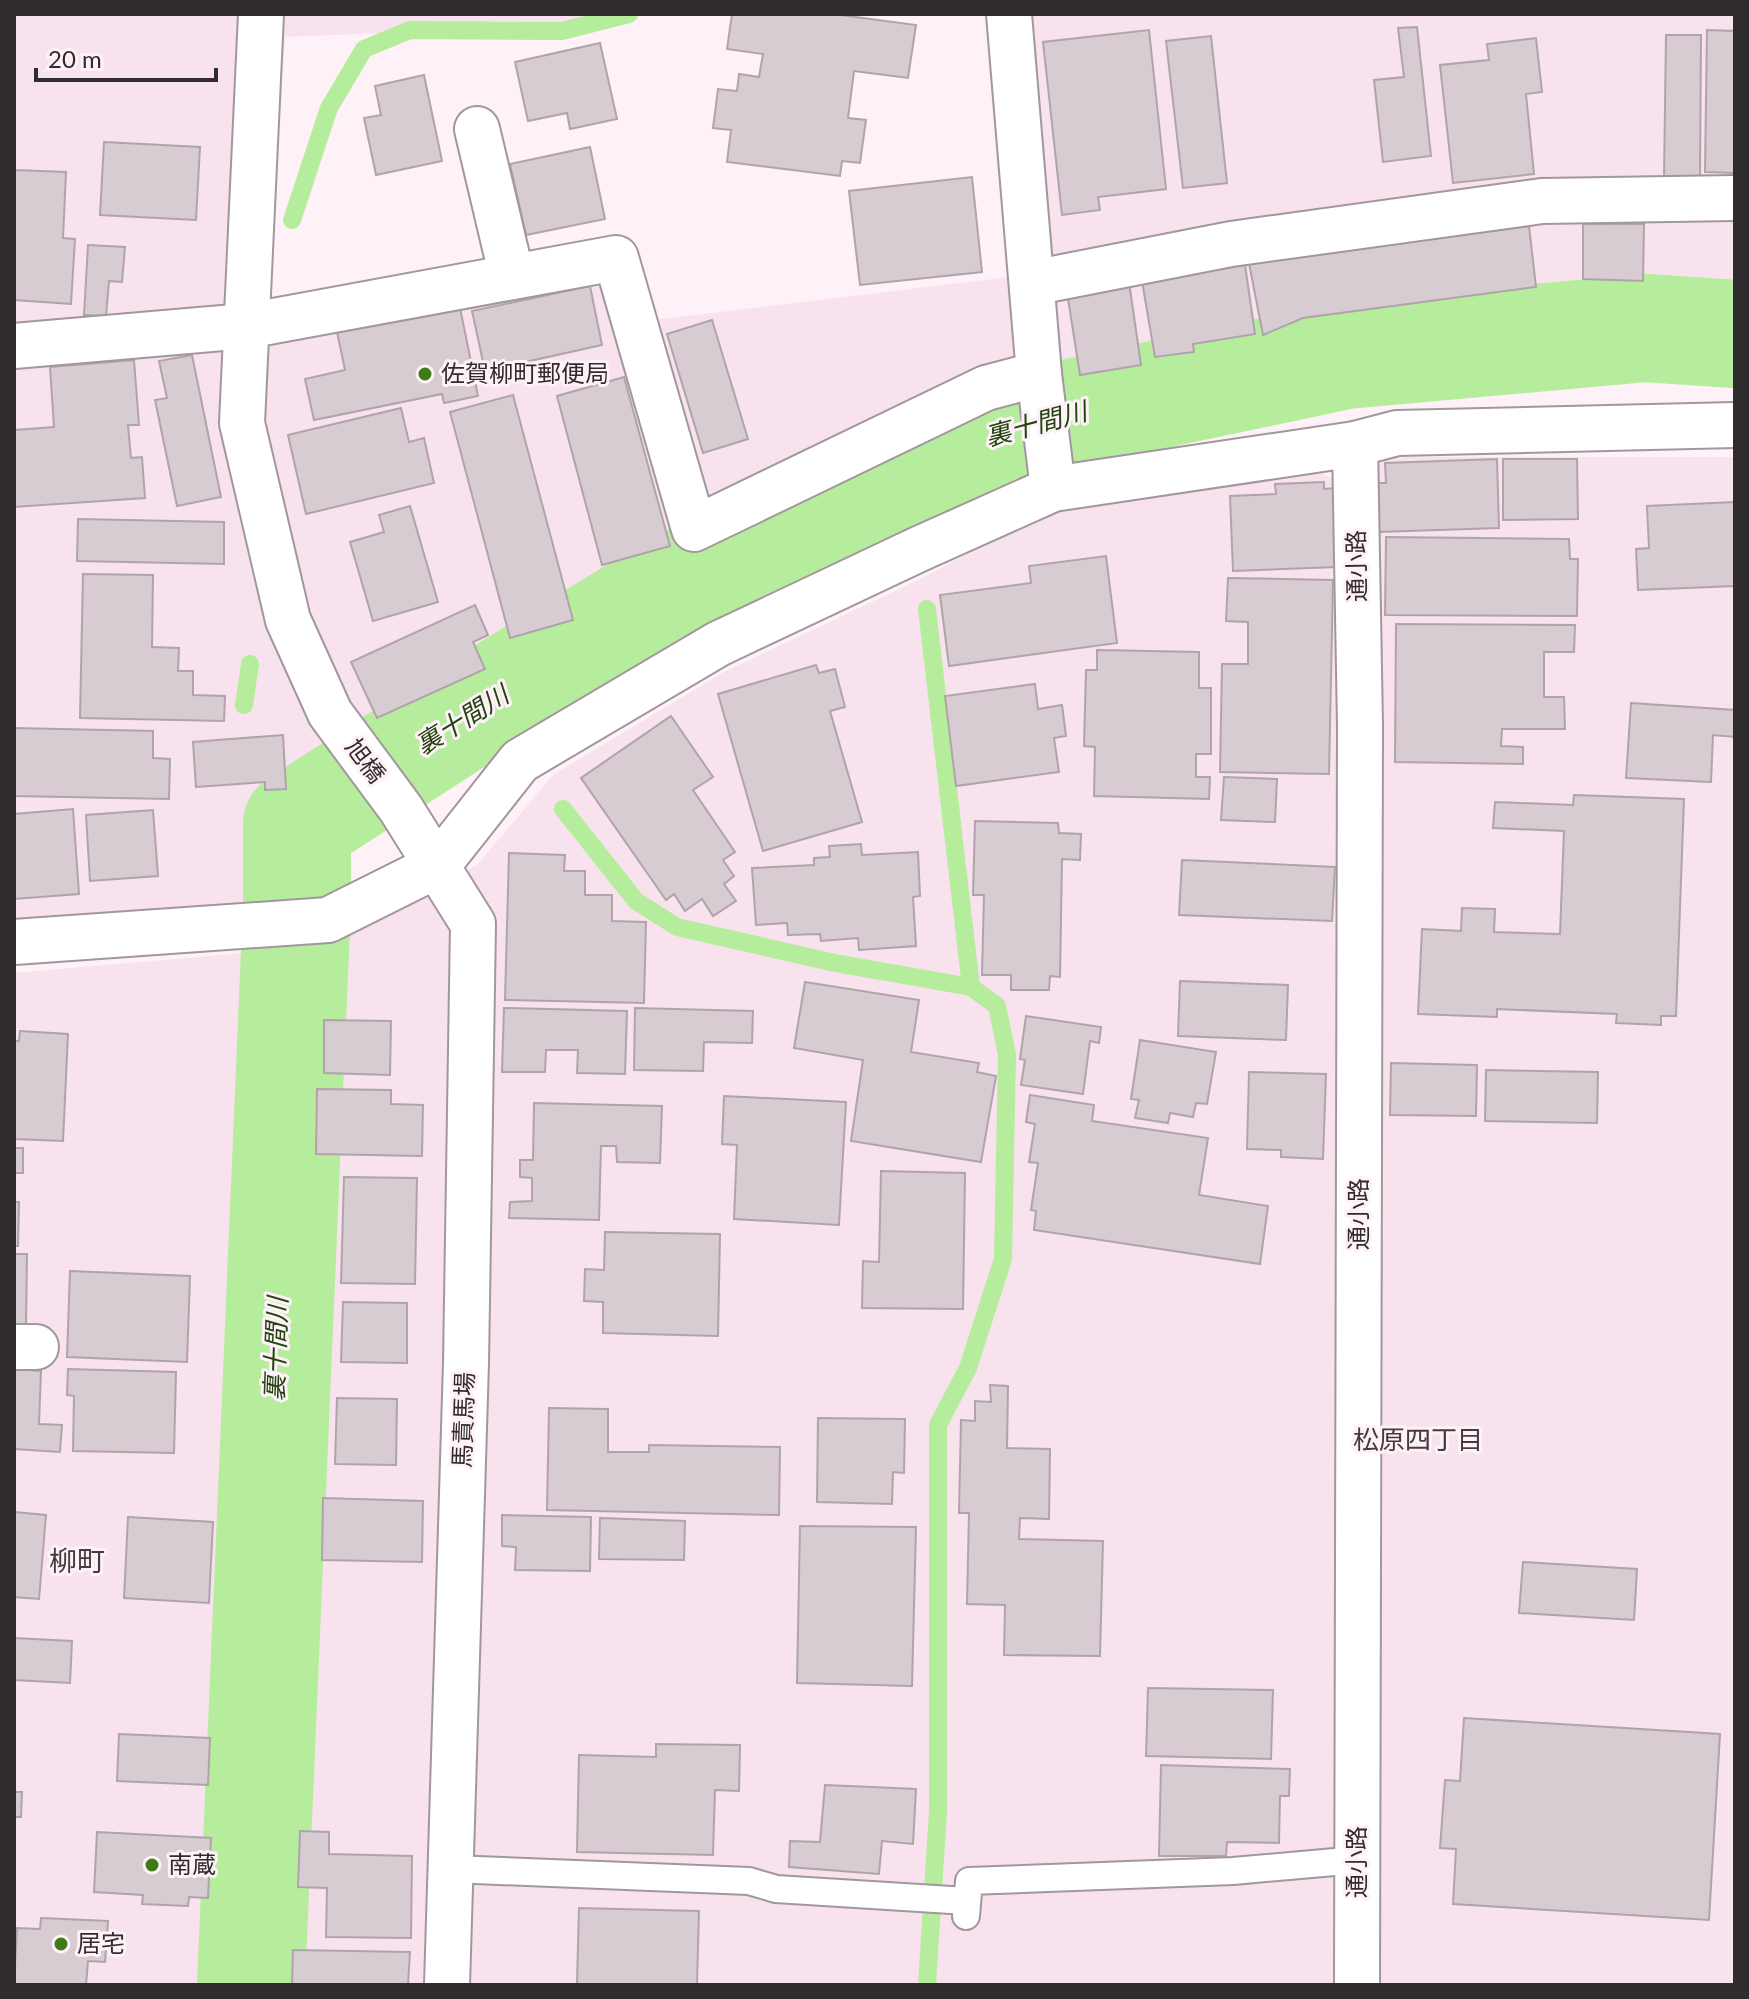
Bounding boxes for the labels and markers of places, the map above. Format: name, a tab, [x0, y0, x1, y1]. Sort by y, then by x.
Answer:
place label: 佐賀柳町郵便局	[441, 358, 609, 387]
marker: 佐賀柳町郵便局	[416, 365, 434, 383]
place label: 南蔵	[168, 1849, 216, 1878]
marker: 南蔵	[143, 1856, 161, 1874]
place label: 居宅	[77, 1928, 125, 1957]
marker: 居宅	[52, 1935, 70, 1953]

